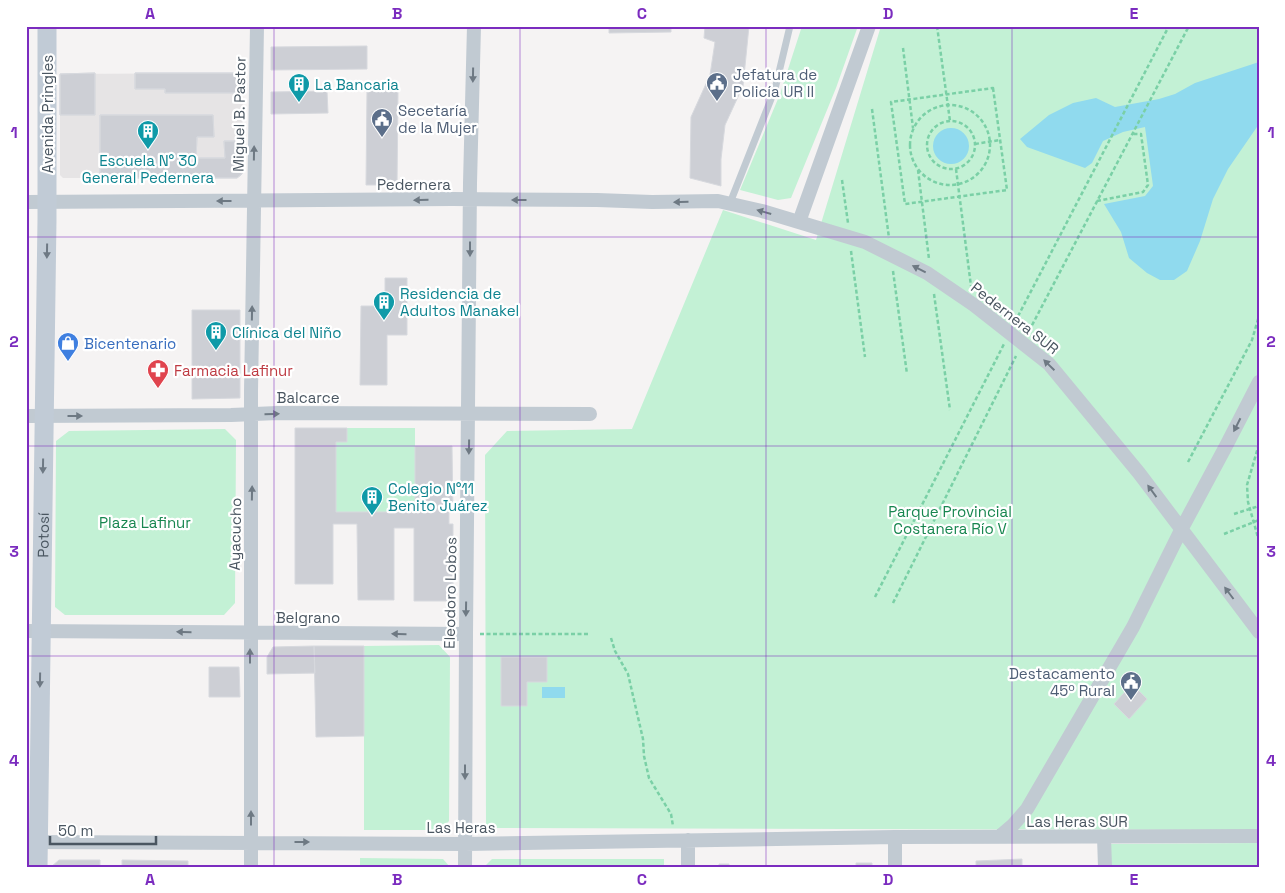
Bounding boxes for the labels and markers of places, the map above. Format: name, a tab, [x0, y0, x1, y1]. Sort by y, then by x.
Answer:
place label: Jefatura de Policía UR II	[733, 65, 817, 101]
public building icon: Jefatura de Policía UR II	[705, 71, 729, 102]
building icon: La Bancaria	[287, 72, 311, 103]
place label: La Bancaria	[315, 75, 399, 94]
place label: Secetaría de la Mujer	[398, 101, 477, 137]
public building icon: Secetaría de la Mujer	[370, 107, 394, 138]
building icon: Escuela N° 30 General Pedernera	[136, 119, 160, 150]
place label: Escuela N° 30 General Pedernera	[82, 151, 215, 187]
place label: Residencia de Adultos Manakel	[400, 284, 519, 320]
building icon: Residencia de Adultos Manakel	[372, 290, 396, 321]
building icon: Clínica del Niño	[204, 320, 228, 351]
place label: Clínica del Niño	[232, 323, 341, 342]
shop icon: Bicentenario	[56, 331, 80, 362]
place label: Bicentenario	[84, 334, 176, 353]
pharmacy icon: Farmacia Lafinur	[146, 358, 170, 389]
place label: Farmacia Lafinur	[174, 361, 293, 380]
place label: Colegio N°11 Benito Juárez	[388, 479, 488, 515]
building icon: Colegio N°11 Benito Juárez	[360, 485, 384, 516]
place label: Destacamento 45º Rural	[1009, 664, 1115, 700]
public building icon: Destacamento 45º Rural	[1119, 670, 1143, 701]

